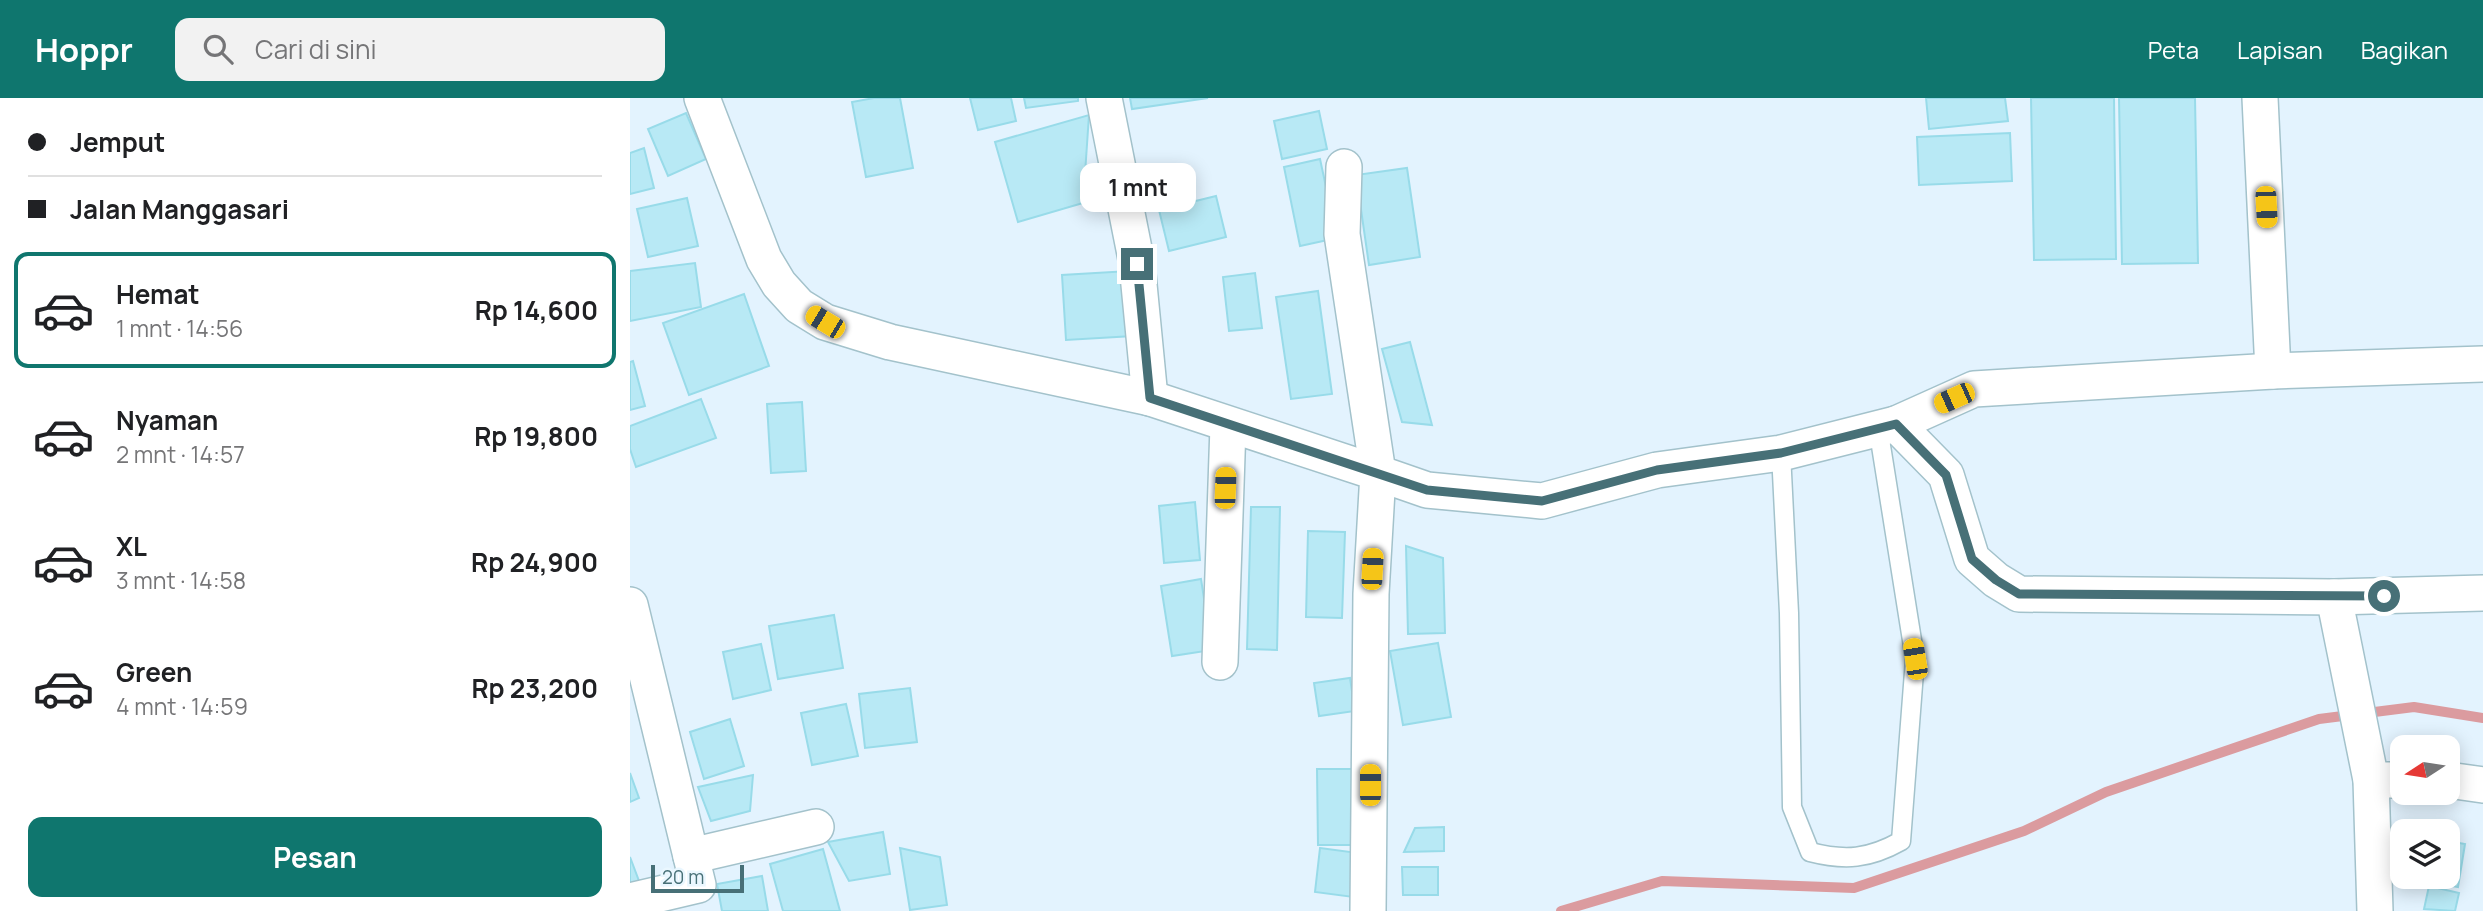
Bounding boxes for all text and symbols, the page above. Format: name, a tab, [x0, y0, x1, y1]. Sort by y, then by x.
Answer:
search box	[175, 18, 665, 81]
text: Hoppr	[35, 27, 133, 72]
icon: search	[199, 30, 237, 68]
text: Cari di sini	[255, 31, 377, 67]
text: Peta	[2148, 33, 2199, 66]
text: Lapisan	[2237, 33, 2323, 66]
text: Bagikan	[2361, 33, 2448, 66]
text: Jemput	[70, 124, 165, 160]
callout: 1 mnt	[1079, 162, 1195, 212]
text: 1 mnt	[1108, 171, 1168, 203]
car	[2255, 185, 2278, 229]
text: Jalan Manggasari	[70, 191, 289, 227]
route end	[1121, 248, 1153, 280]
text: Hemat	[116, 276, 200, 312]
icon: car	[32, 279, 95, 342]
text: Rp 14,600	[475, 292, 598, 328]
car	[802, 302, 849, 342]
text: 1 mnt · 14:56	[116, 312, 243, 344]
car	[1931, 380, 1978, 416]
text: Nyaman	[116, 402, 218, 438]
icon: car	[32, 405, 95, 468]
text: Rp 19,800	[474, 418, 598, 454]
text: 2 mnt · 14:57	[116, 438, 245, 470]
car	[1214, 467, 1237, 509]
text: XL	[116, 528, 147, 564]
icon: car	[32, 531, 95, 594]
text: Rp 24,900	[471, 544, 598, 580]
car	[1361, 547, 1384, 591]
text: 3 mnt · 14:58	[116, 564, 246, 596]
route start	[2368, 580, 2400, 612]
car	[1902, 637, 1929, 681]
text: Green	[116, 654, 192, 690]
icon: car	[32, 657, 95, 720]
text: Rp 23,200	[471, 670, 598, 706]
text: 4 mnt · 14:59	[116, 690, 248, 722]
north arrow	[2390, 735, 2460, 805]
map controls	[2390, 735, 2460, 889]
car	[1360, 764, 1381, 806]
button: Pesan	[28, 817, 602, 897]
button: layers	[2390, 819, 2460, 889]
scale bar	[651, 862, 744, 894]
text: 20 m	[662, 864, 704, 890]

